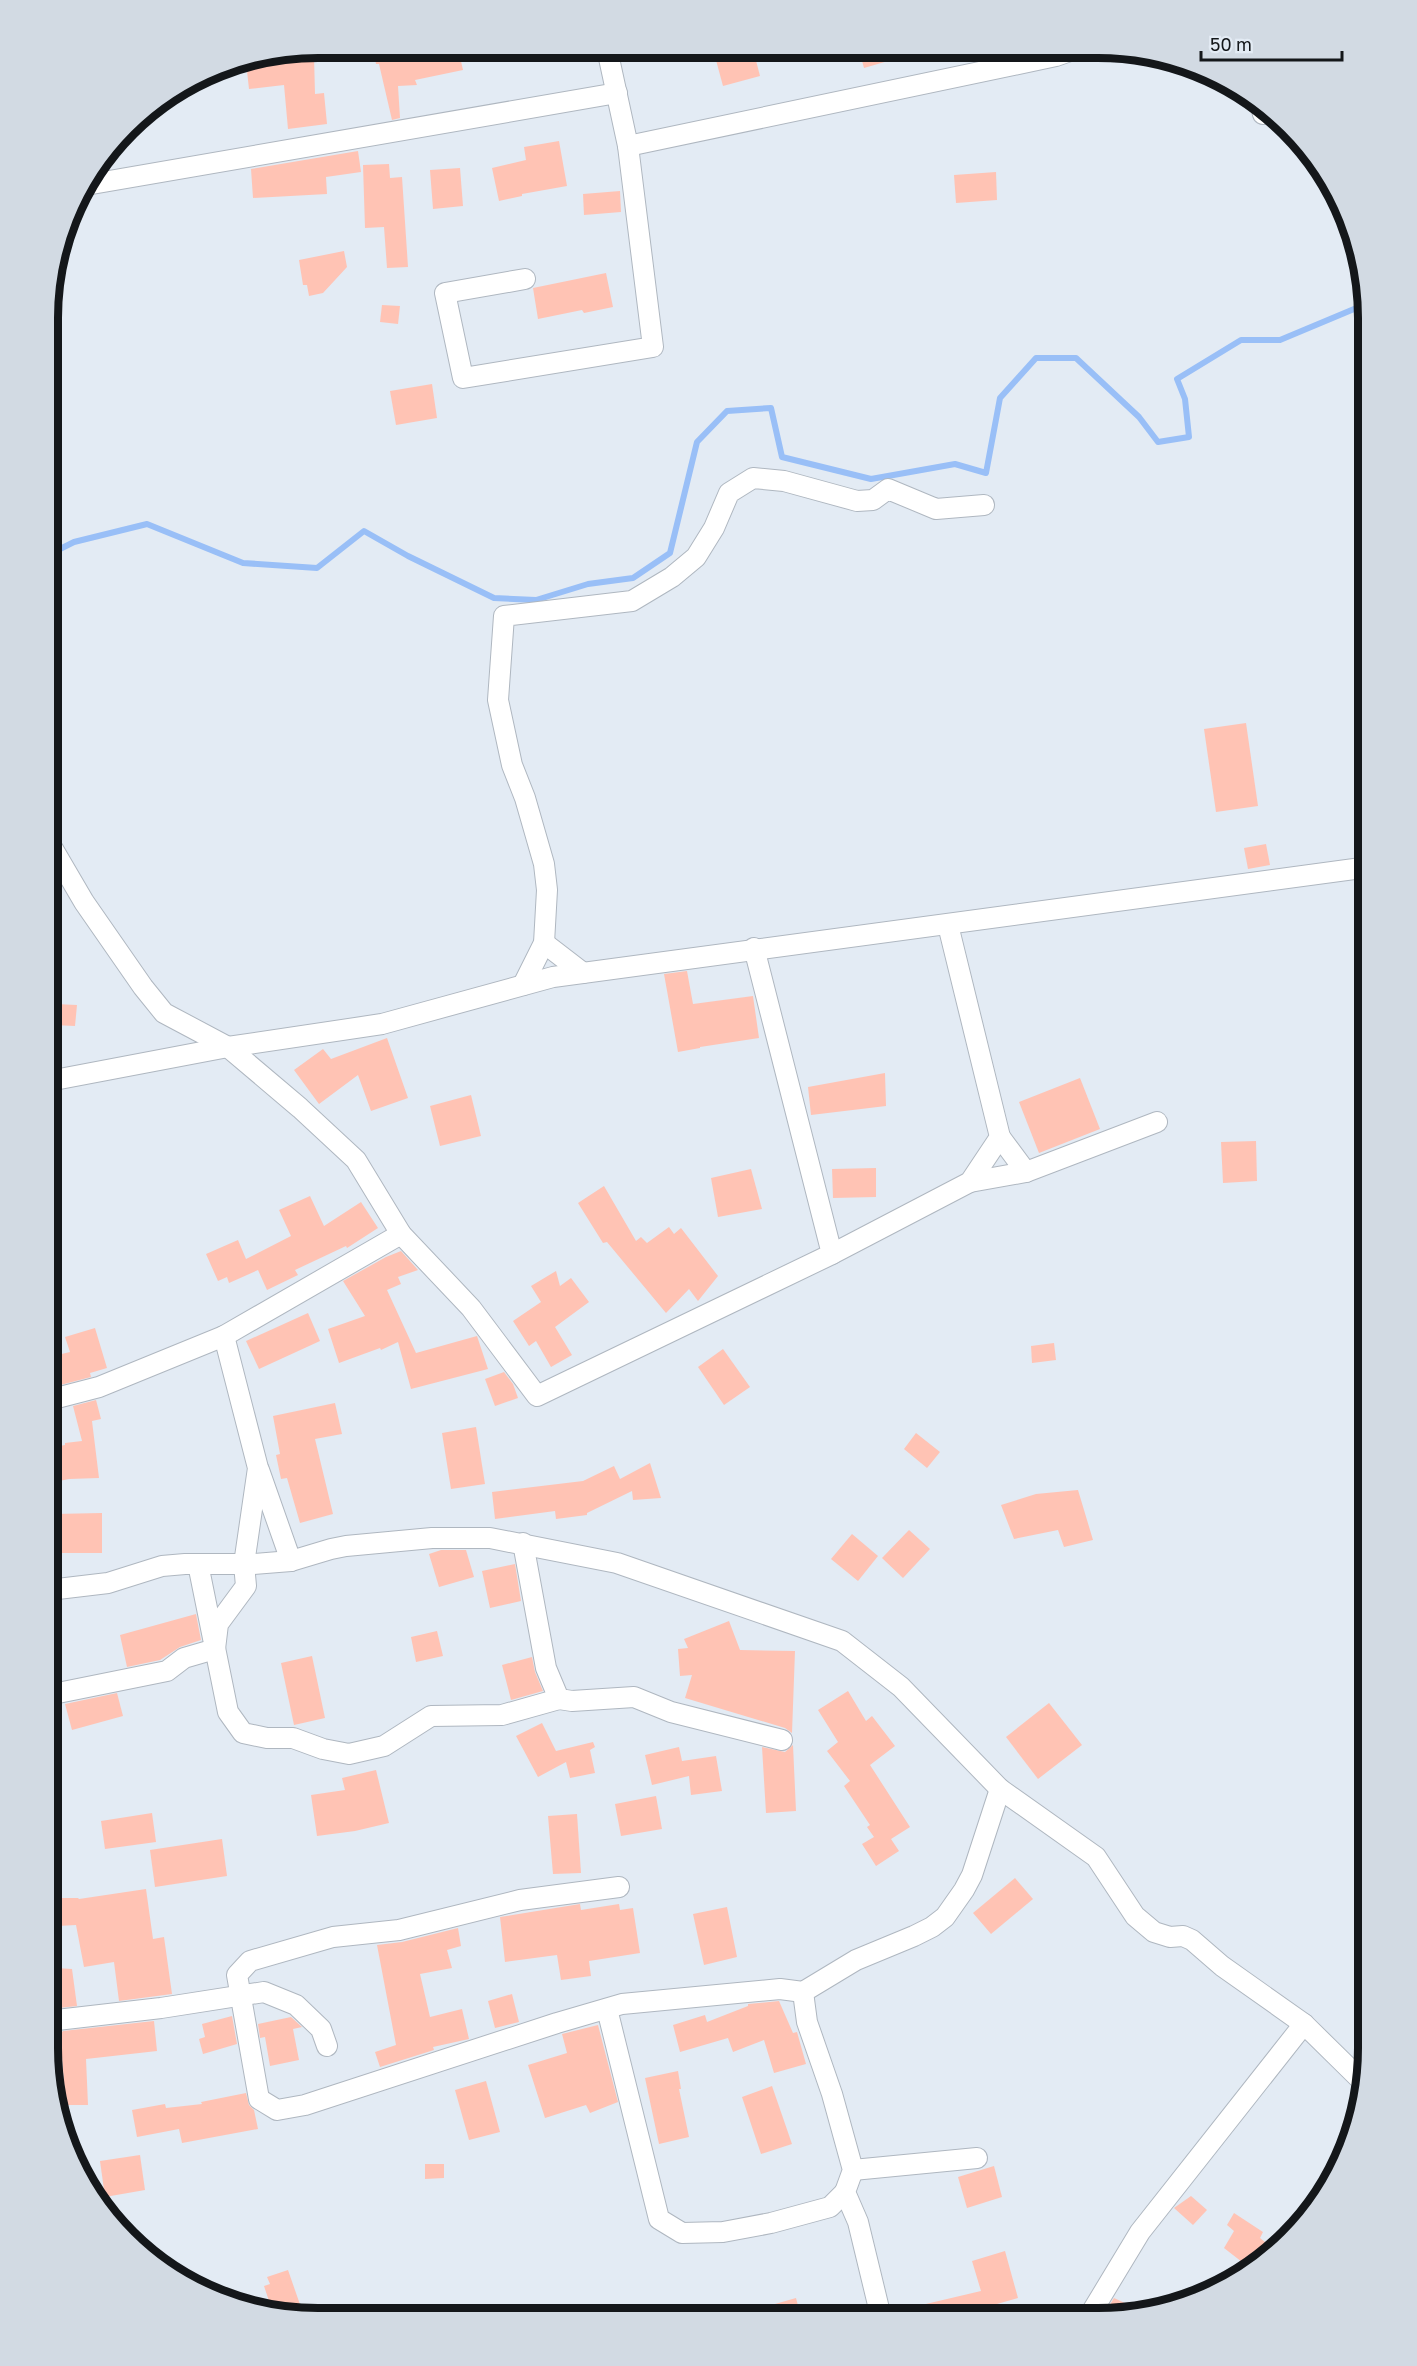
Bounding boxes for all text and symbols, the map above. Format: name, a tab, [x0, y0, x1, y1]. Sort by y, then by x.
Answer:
scale bar	[1201, 24, 1342, 62]
text: 50 m	[1210, 33, 1252, 55]

